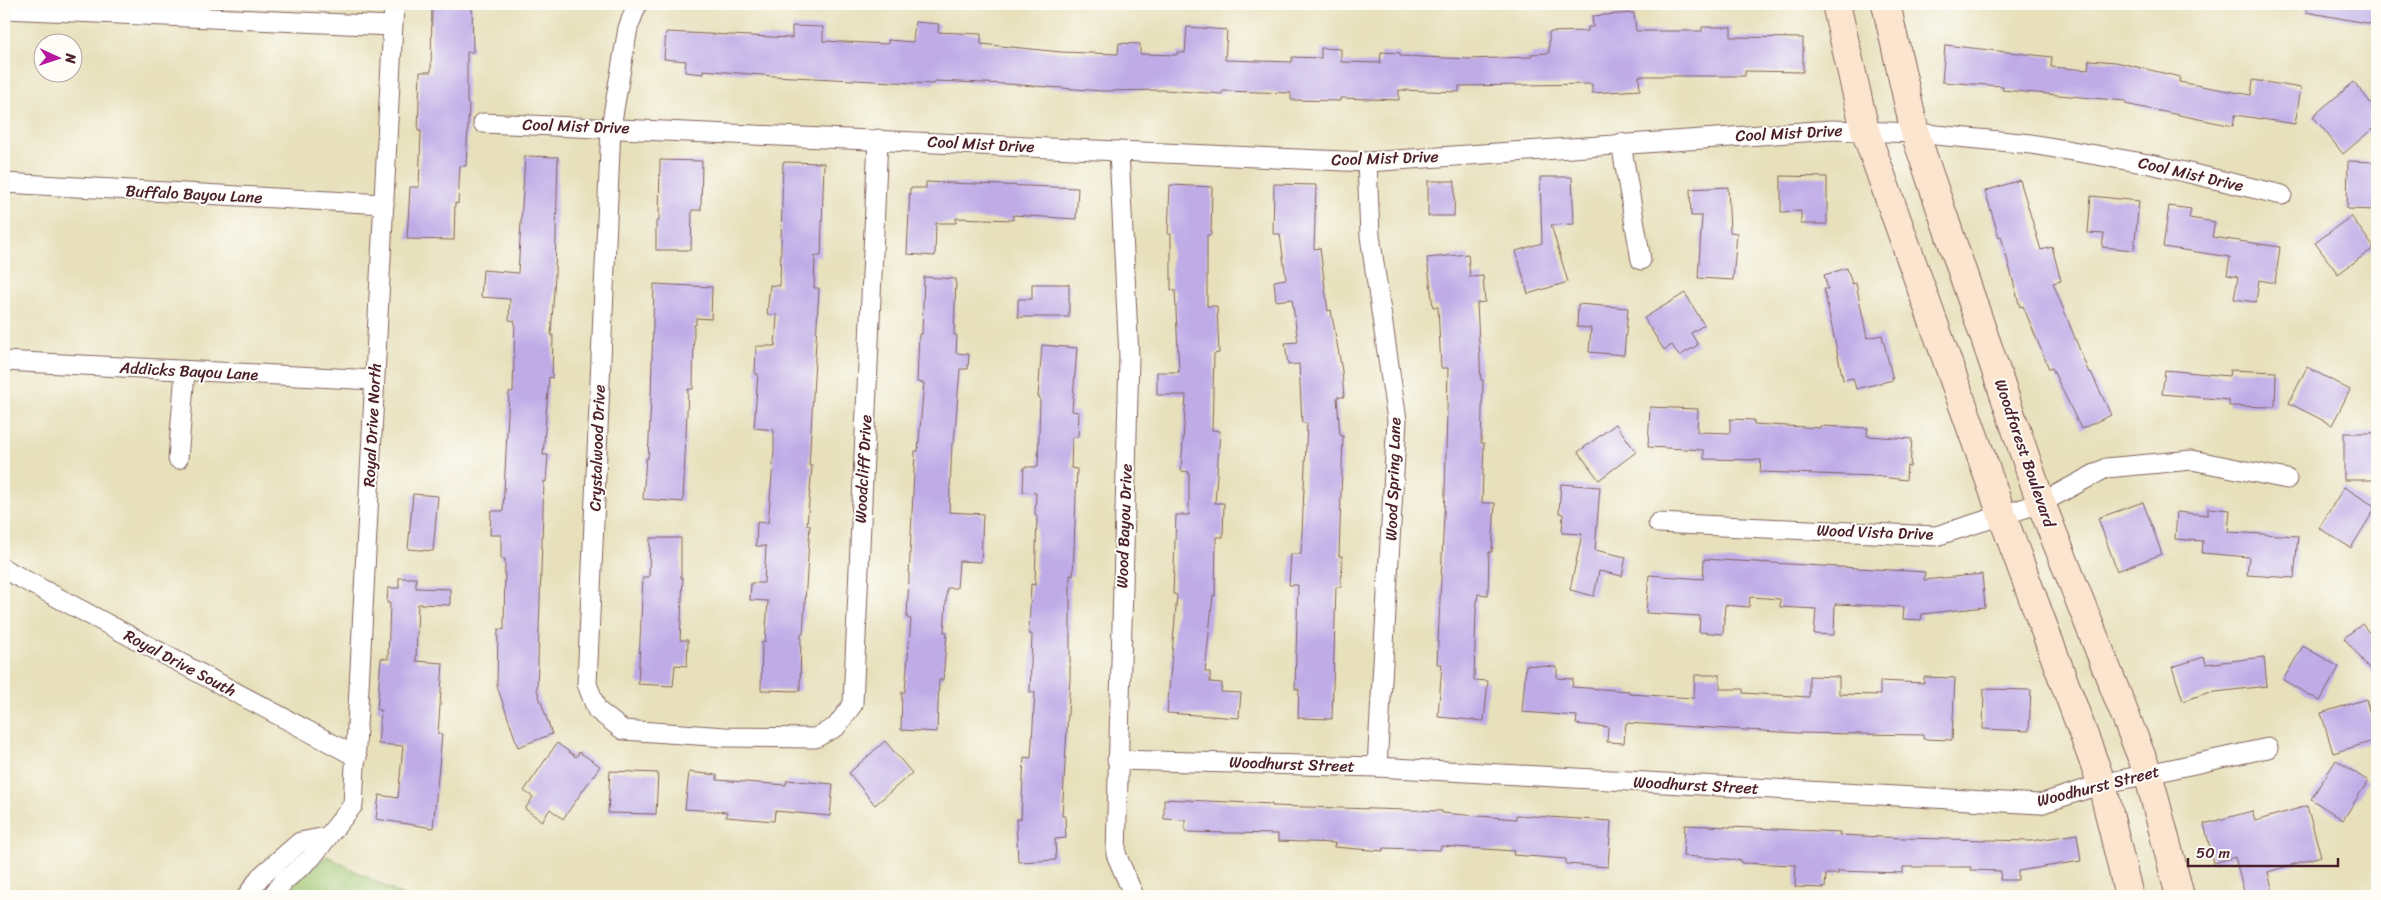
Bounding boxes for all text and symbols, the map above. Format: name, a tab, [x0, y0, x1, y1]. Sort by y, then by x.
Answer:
north arrow	[32, 32, 82, 82]
text: N	[58, 52, 83, 64]
street label: Cool Mist Drive	[522, 110, 630, 142]
street label: Cool Mist Drive	[1735, 116, 1843, 150]
street label: Cool Mist Drive	[927, 127, 1035, 161]
street label: Cool Mist Drive	[1331, 142, 1439, 174]
street label: Cool Mist Drive	[2135, 148, 2247, 200]
street label: Buffalo Bayou Lane	[125, 176, 263, 212]
street label: Addicks Bayou Lane	[118, 353, 259, 389]
street label: Royal Drive North	[354, 362, 390, 488]
street label: Woodforest Boulevard	[1986, 375, 2064, 533]
street label: Crystalwood Drive	[580, 384, 614, 512]
street label: Woodcliff Drive	[846, 414, 880, 524]
street label: Wood Spring Lane	[1376, 417, 1410, 541]
street label: Wood Bayou Drive	[1107, 463, 1141, 589]
street label: Wood Vista Drive	[1816, 515, 1934, 549]
street label: Royal Drive South	[118, 621, 242, 705]
street label: Woodhurst Street	[1229, 747, 1355, 781]
street label: Woodhurst Street	[2034, 757, 2162, 815]
street label: Woodhurst Street	[1633, 767, 1759, 803]
scale bar	[2188, 835, 2338, 867]
text: 50 m	[2196, 840, 2231, 866]

